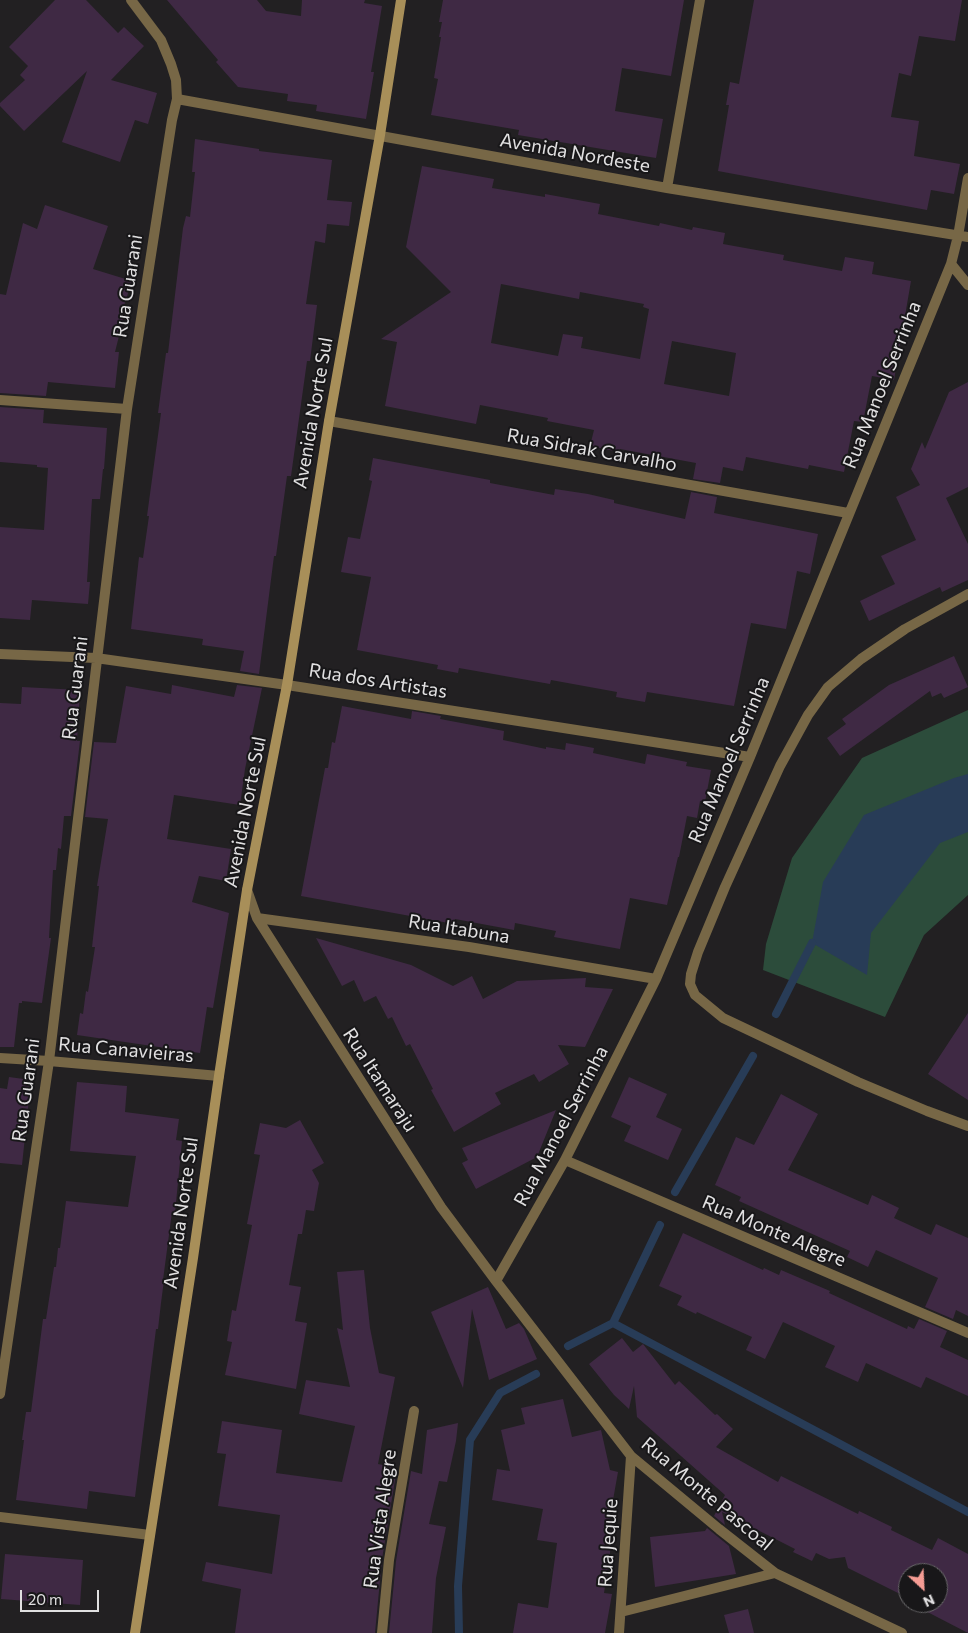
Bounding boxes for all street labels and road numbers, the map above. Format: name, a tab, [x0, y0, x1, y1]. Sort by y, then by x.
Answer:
street label: Avenida Nordeste	[498, 129, 652, 177]
street label: Rua Guarani	[109, 233, 147, 339]
street label: Rua Manoel Serrinha	[838, 298, 926, 472]
street label: Avenida Norte Sul	[288, 336, 338, 490]
street label: Rua Sidrak Carvalho	[505, 424, 679, 476]
street label: Rua Guarani	[57, 635, 93, 741]
street label: Rua dos Artistas	[307, 659, 449, 703]
street label: Rua Manoel Serrinha	[684, 673, 774, 847]
street label: Avenida Norte Sul	[219, 735, 271, 889]
street label: Rua Itabuna	[407, 910, 511, 948]
street label: Rua Itamaraju	[338, 1024, 422, 1136]
street label: Rua Canavieiras	[57, 1033, 195, 1067]
street label: Rua Guarani	[7, 1037, 45, 1143]
street label: Rua Manoel Serrinha	[509, 1042, 613, 1210]
street label: Avenida Norte Sul	[159, 1136, 203, 1290]
street label: Rua Monte Alegre	[699, 1190, 849, 1272]
street label: Rua Monte Pascoal	[637, 1432, 777, 1556]
street label: Rua Vista Alegre	[359, 1448, 401, 1590]
street label: Rua Jequie	[594, 1498, 622, 1588]

